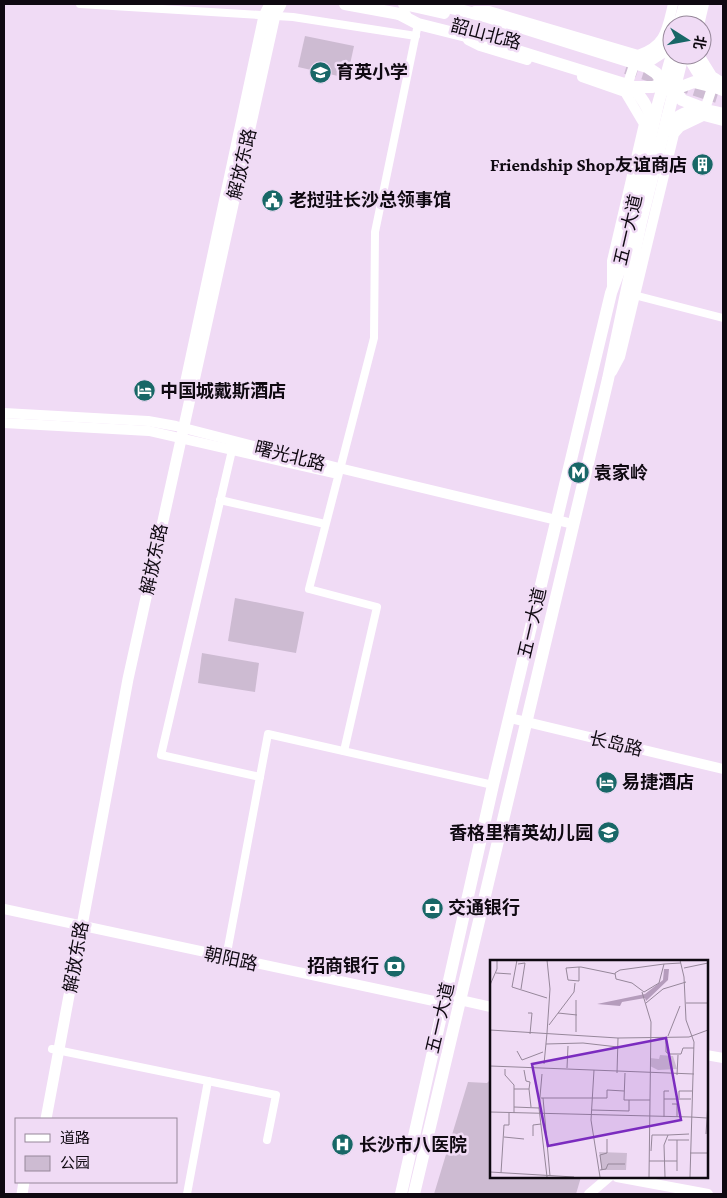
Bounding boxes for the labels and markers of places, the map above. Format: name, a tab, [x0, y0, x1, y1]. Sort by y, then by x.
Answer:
school or university icon: 育英小学	[308, 60, 332, 84]
place label: 育英小学	[336, 62, 408, 82]
building icon: Friendship Shop友谊商店	[691, 153, 715, 177]
place label: Friendship Shop友谊商店	[490, 155, 687, 175]
public building icon: 老挝驻长沙总领事馆	[261, 188, 285, 212]
place label: 老挝驻长沙总领事馆	[289, 190, 451, 210]
hotel icon: 中国城戴斯酒店	[132, 379, 156, 403]
place label: 中国城戴斯酒店	[160, 381, 286, 401]
metro station icon: 袁家岭	[566, 461, 590, 485]
place label: 袁家岭	[594, 463, 648, 483]
hotel icon: 易捷酒店	[594, 770, 618, 794]
place label: 易捷酒店	[622, 772, 694, 792]
school or university icon: 香格里精英幼儿园	[597, 821, 621, 845]
place label: 香格里精英幼儿园	[449, 823, 593, 843]
bank icon: 交通银行	[420, 896, 444, 920]
place label: 交通银行	[448, 897, 520, 918]
bank icon: 招商银行	[383, 954, 407, 978]
place label: 招商银行	[307, 955, 379, 976]
hospital icon: 长沙市八医院	[331, 1133, 355, 1157]
place label: 长沙市八医院	[359, 1135, 467, 1155]

